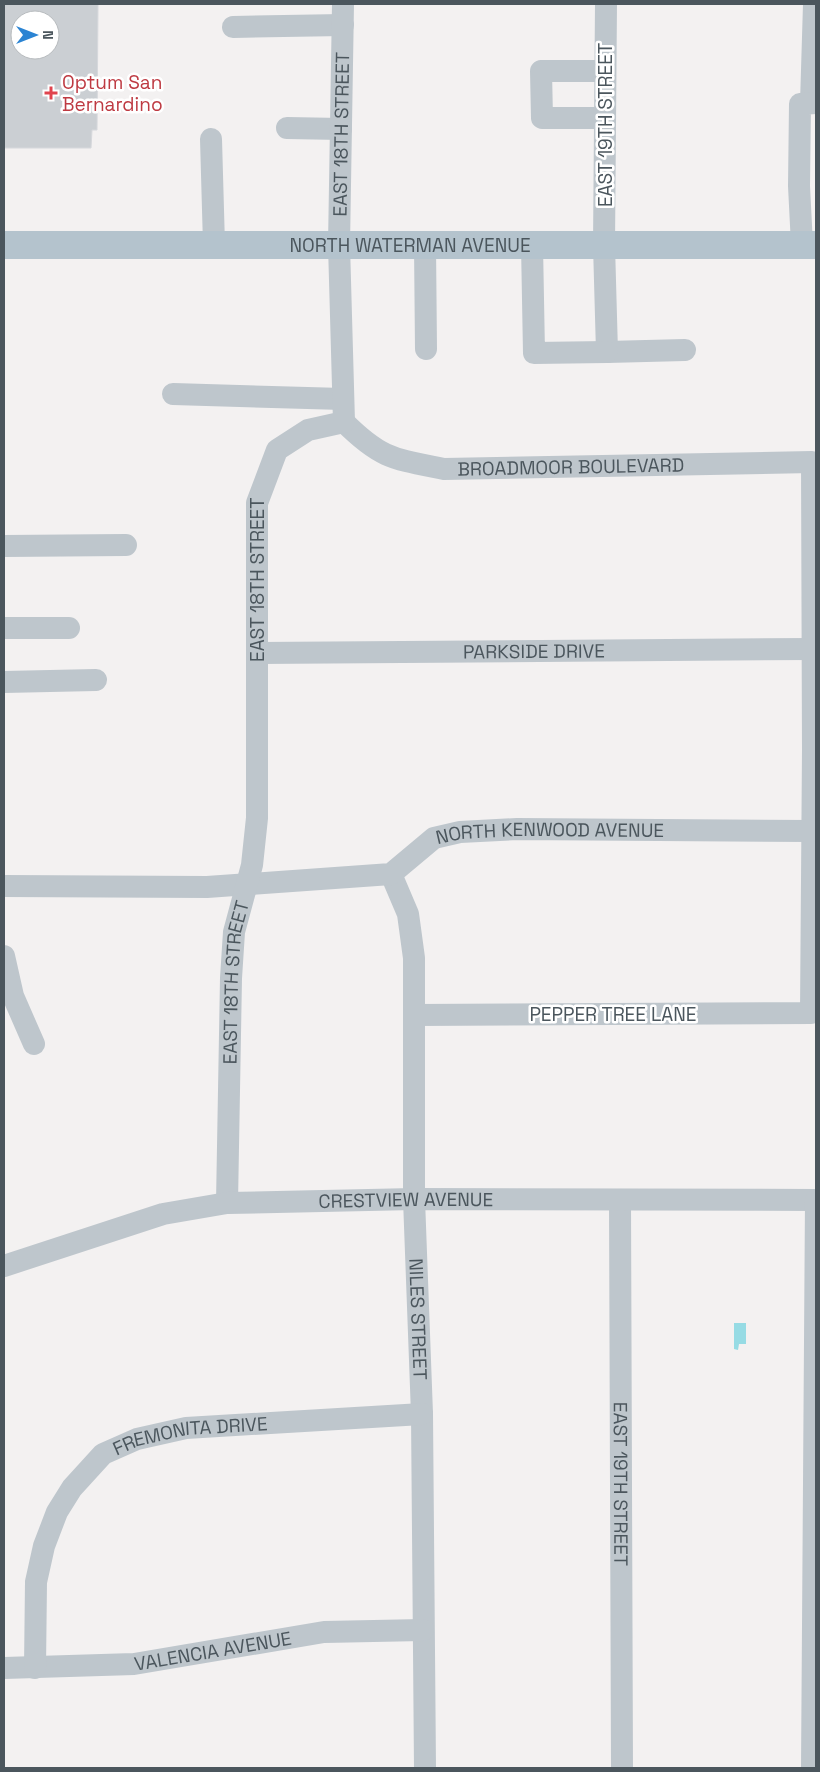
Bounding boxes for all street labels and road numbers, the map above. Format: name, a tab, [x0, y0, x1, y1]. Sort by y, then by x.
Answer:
street label: EAST 19TH STREET	[593, 43, 618, 207]
street label: EAST 18TH STREET	[327, 52, 355, 217]
street label: NORTH WATERMAN AVENUE	[289, 233, 531, 258]
street label: BROADMOOR BOULEVARD	[457, 452, 684, 482]
street label: EAST 18TH STREET	[245, 498, 270, 662]
street label: PARKSIDE DRIVE	[463, 638, 605, 665]
street label: NORTH KENWOOD AVENUE	[433, 817, 664, 850]
street label: EAST 18TH STREET	[217, 898, 255, 1065]
street label: PEPPER TREE LANE	[529, 1002, 697, 1027]
street label: CRESTVIEW AVENUE	[318, 1187, 493, 1214]
street label: NILES STREET	[403, 1258, 433, 1380]
street label: EAST 19TH STREET	[608, 1402, 633, 1566]
street label: FREMONITA DRIVE	[109, 1411, 268, 1461]
street label: VALENCIA AVENUE	[132, 1626, 293, 1677]

